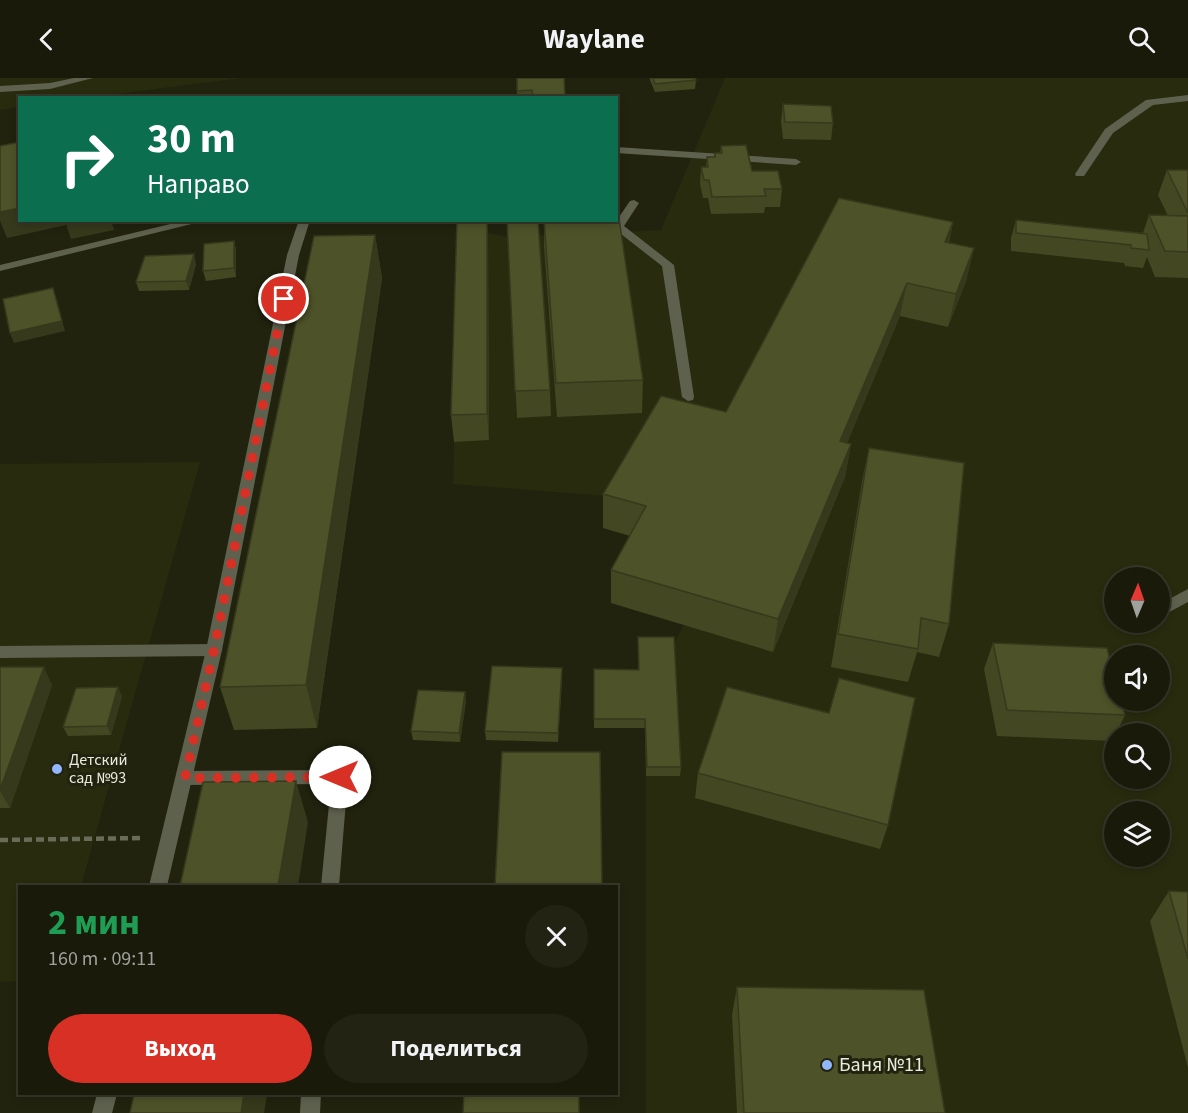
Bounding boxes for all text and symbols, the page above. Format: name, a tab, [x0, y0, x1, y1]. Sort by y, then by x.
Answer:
text: Waylane	[543, 20, 645, 59]
icon: back	[30, 23, 63, 56]
icon: search	[1125, 23, 1158, 56]
text: 30 m	[147, 109, 236, 169]
icon: right	[48, 120, 126, 198]
text: Направо	[147, 165, 250, 204]
pin	[258, 273, 309, 324]
icon: arrive	[267, 282, 300, 315]
north arrow	[1104, 567, 1170, 633]
map controls	[1104, 567, 1170, 867]
button: sound	[1104, 645, 1170, 711]
button: search	[1104, 723, 1170, 789]
position arrow	[308, 745, 372, 809]
place label: Детский сад №93	[69, 749, 128, 789]
marker: Детский сад №93	[50, 762, 64, 776]
button: layers	[1104, 801, 1170, 867]
text: 2 мин	[48, 897, 140, 948]
button: close	[525, 905, 588, 968]
text: 160 m · 09:11	[48, 945, 156, 973]
button: Выход	[48, 1014, 312, 1083]
button: Поделиться	[324, 1014, 588, 1083]
place label: Баня №11	[839, 1051, 924, 1079]
marker: Баня №11	[820, 1058, 834, 1072]

